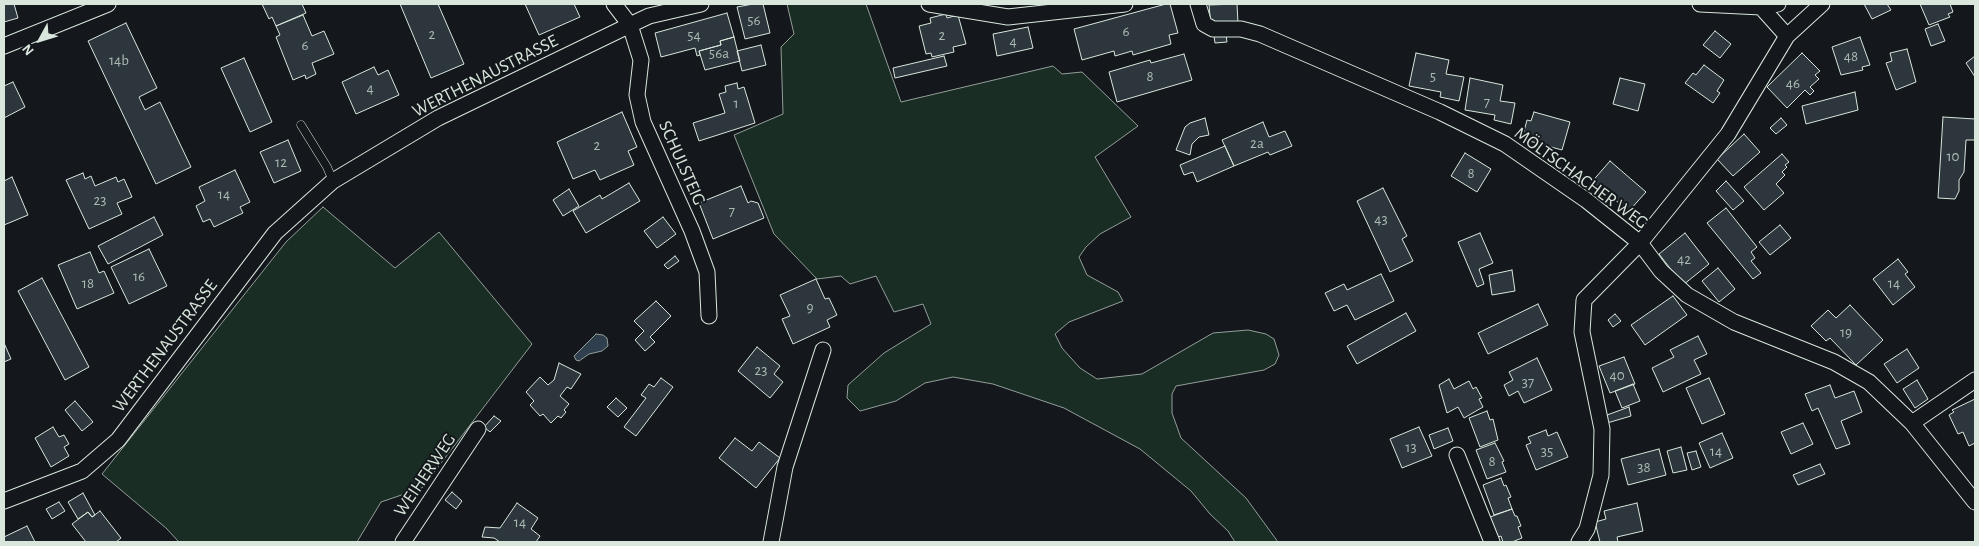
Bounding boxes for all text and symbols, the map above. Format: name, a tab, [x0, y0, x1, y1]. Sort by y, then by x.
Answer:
house number: 56	[747, 11, 761, 29]
north arrow	[15, 15, 65, 65]
house number: 6	[1122, 22, 1130, 40]
house number: 2	[429, 25, 435, 43]
house number: 54	[687, 26, 701, 44]
house number: 2	[939, 26, 945, 44]
street label: WERTHENAUSTRASSE	[409, 30, 561, 122]
house number: 4	[1009, 32, 1017, 50]
house number: 6	[301, 36, 309, 54]
text: N	[20, 41, 37, 58]
house number: 56a	[709, 44, 729, 62]
house number: 48	[1844, 47, 1858, 65]
house number: 14b	[109, 51, 129, 69]
house number: 8	[1146, 67, 1154, 85]
house number: 5	[1430, 67, 1436, 85]
house number: 46	[1786, 74, 1800, 92]
house number: 4	[366, 79, 374, 97]
house number: 7	[1484, 93, 1490, 111]
house number: 1	[733, 94, 739, 112]
street label: SCHULSTEIG	[654, 118, 710, 208]
street label: MÖLTSCHACHER WEG	[1510, 122, 1652, 234]
house number: 2a	[1250, 134, 1264, 152]
house number: 2	[594, 136, 600, 154]
house number: 10	[1946, 147, 1960, 165]
house number: 12	[275, 153, 287, 171]
house number: 8	[1467, 164, 1475, 182]
house number: 14	[218, 185, 230, 203]
house number: 23	[93, 191, 107, 209]
house number: 7	[729, 202, 735, 220]
house number: 43	[1374, 210, 1388, 228]
house number: 42	[1677, 250, 1691, 268]
house number: 16	[133, 267, 145, 285]
house number: 18	[82, 274, 94, 292]
house number: 14	[1888, 274, 1900, 292]
street label: WERTHENAUSTRASSE	[108, 275, 222, 417]
house number: 9	[806, 298, 814, 316]
house number: 19	[1840, 323, 1852, 341]
house number: 23	[754, 361, 768, 379]
house number: 40	[1609, 366, 1625, 384]
house number: 37	[1522, 373, 1534, 391]
street label: WEIHERWEG	[389, 429, 461, 521]
house number: 13	[1405, 438, 1417, 456]
house number: 35	[1541, 442, 1553, 460]
house number: 14	[1710, 442, 1722, 460]
house number: 8	[1488, 452, 1496, 470]
house number: 38	[1637, 458, 1651, 476]
house number: 14	[514, 513, 526, 531]

